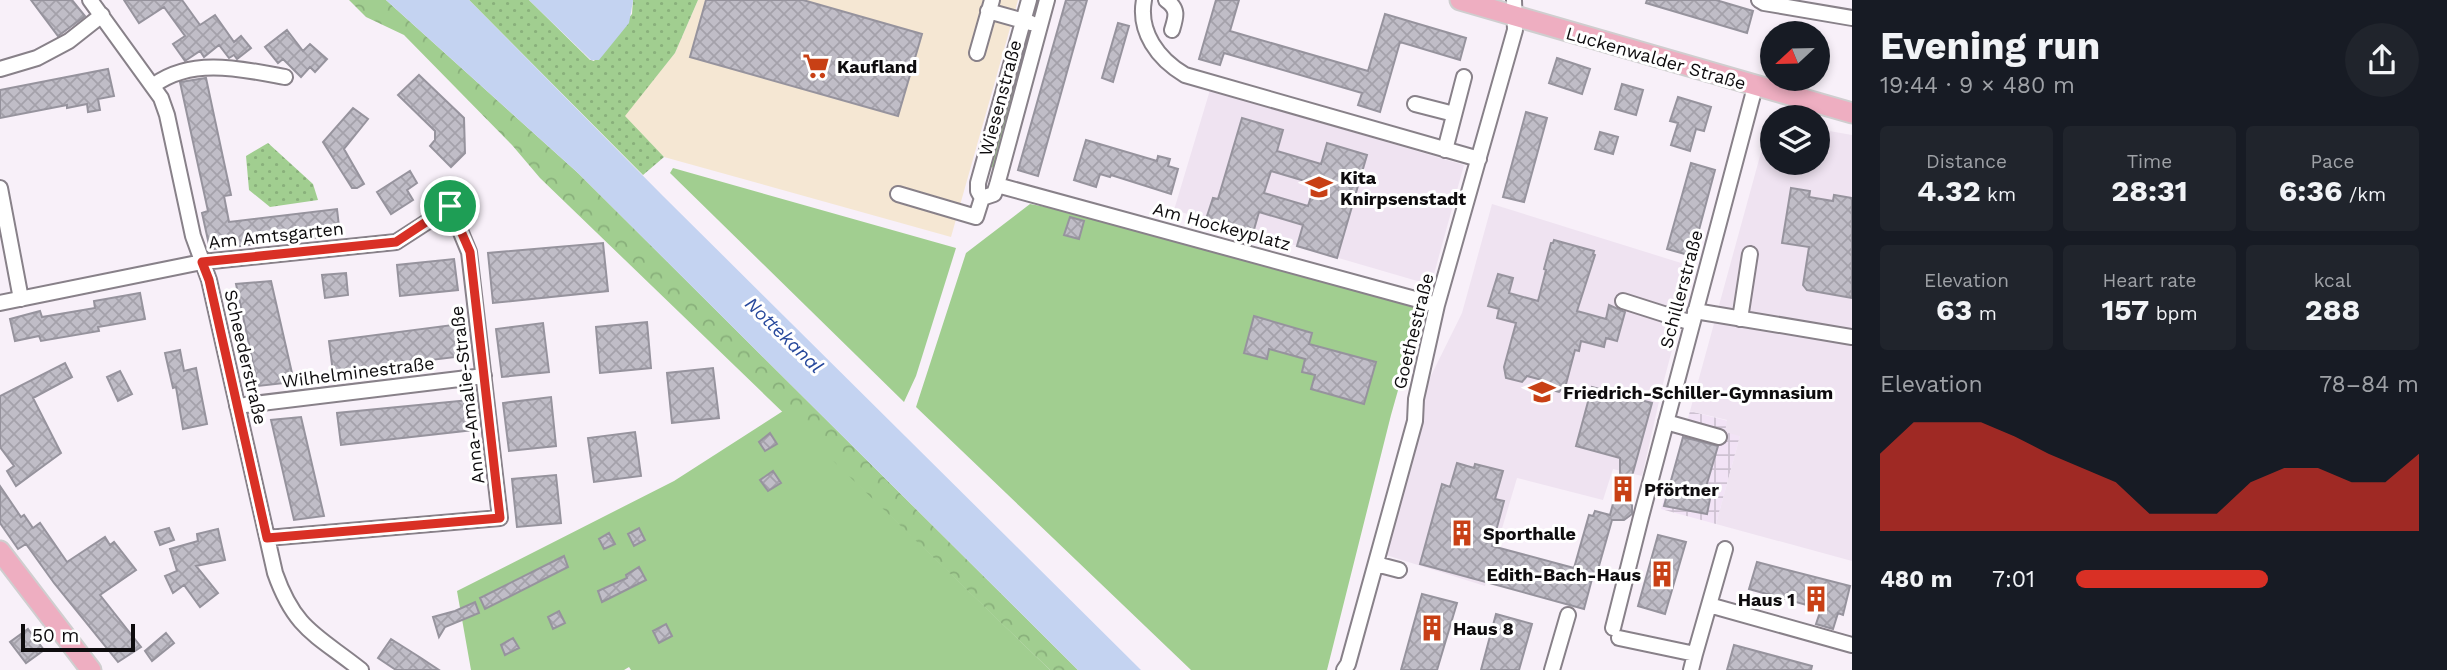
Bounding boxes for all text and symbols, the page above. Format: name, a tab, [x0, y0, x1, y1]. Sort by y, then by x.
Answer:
north arrow	[1760, 21, 1830, 91]
map controls	[1760, 21, 1830, 175]
street label: Luckenwalder Straße	[1564, 22, 1748, 94]
button: share	[2345, 23, 2419, 97]
text: Evening run	[1880, 24, 2100, 68]
street label: Wiesenstraße	[974, 38, 1026, 158]
supermarket icon: Kaufland	[801, 51, 831, 81]
place label: Kaufland	[837, 56, 917, 77]
text: 19:44 · 9 × 480 m	[1880, 72, 2075, 99]
button: layers	[1760, 105, 1830, 175]
text: Distance	[1926, 150, 2007, 173]
text: Time	[2127, 150, 2172, 173]
text: Pace	[2311, 150, 2354, 173]
place label: Kita Knirpsenstadt	[1340, 167, 1466, 209]
school or university icon: Kita Knirpsenstadt	[1304, 172, 1334, 202]
text: 4.32	[1917, 173, 1981, 208]
text: 28:31	[2111, 173, 2188, 208]
text: 6:36	[2279, 173, 2343, 208]
pin	[420, 176, 480, 236]
text: km	[1981, 183, 2016, 206]
text: /km	[2343, 183, 2386, 206]
icon: arrive	[431, 187, 469, 225]
street label: Am Hockeyplatz	[1151, 197, 1293, 255]
street label: Am Amtsgarten	[207, 217, 345, 253]
street label: Schillerstraße	[1655, 227, 1707, 351]
text: Elevation	[1924, 269, 2009, 292]
text: Heart rate	[2103, 269, 2196, 292]
text: kcal	[2314, 269, 2351, 292]
street label: Goethestraße	[1388, 271, 1438, 391]
street label: Scheederstraße	[220, 287, 272, 427]
water label: Nottekanal	[740, 292, 828, 378]
text: 63	[1936, 292, 1972, 327]
text: 157	[2101, 292, 2149, 327]
text: 288	[2305, 292, 2360, 327]
text: m	[1972, 302, 1997, 325]
text: bpm	[2149, 302, 2198, 325]
street label: Anna-Amalie-Straße	[446, 305, 488, 485]
street label: Wilhelminestraße	[280, 352, 436, 392]
text: Elevation	[1880, 371, 1983, 398]
text: 78–84 m	[2319, 371, 2419, 398]
school or university icon: Friedrich-Schiller-Gymnasium	[1527, 377, 1557, 407]
place label: Friedrich-Schiller-Gymnasium	[1563, 382, 1833, 403]
building icon: Pförtner	[1608, 474, 1638, 504]
place label: Pförtner	[1644, 479, 1719, 500]
building icon: Sporthalle	[1447, 518, 1477, 548]
place label: Sporthalle	[1483, 523, 1576, 544]
building icon: Edith-Bach-Haus	[1647, 559, 1677, 589]
place label: Edith-Bach-Haus	[1486, 564, 1641, 585]
text: 480 m	[1880, 566, 1952, 593]
text: 7:01	[1992, 566, 2035, 593]
building icon: Haus 1	[1801, 584, 1831, 614]
place label: Haus 1	[1738, 589, 1795, 610]
building icon: Haus 8	[1417, 613, 1447, 643]
place label: Haus 8	[1453, 618, 1514, 639]
scale bar	[21, 621, 135, 653]
text: 50 m	[32, 624, 79, 647]

